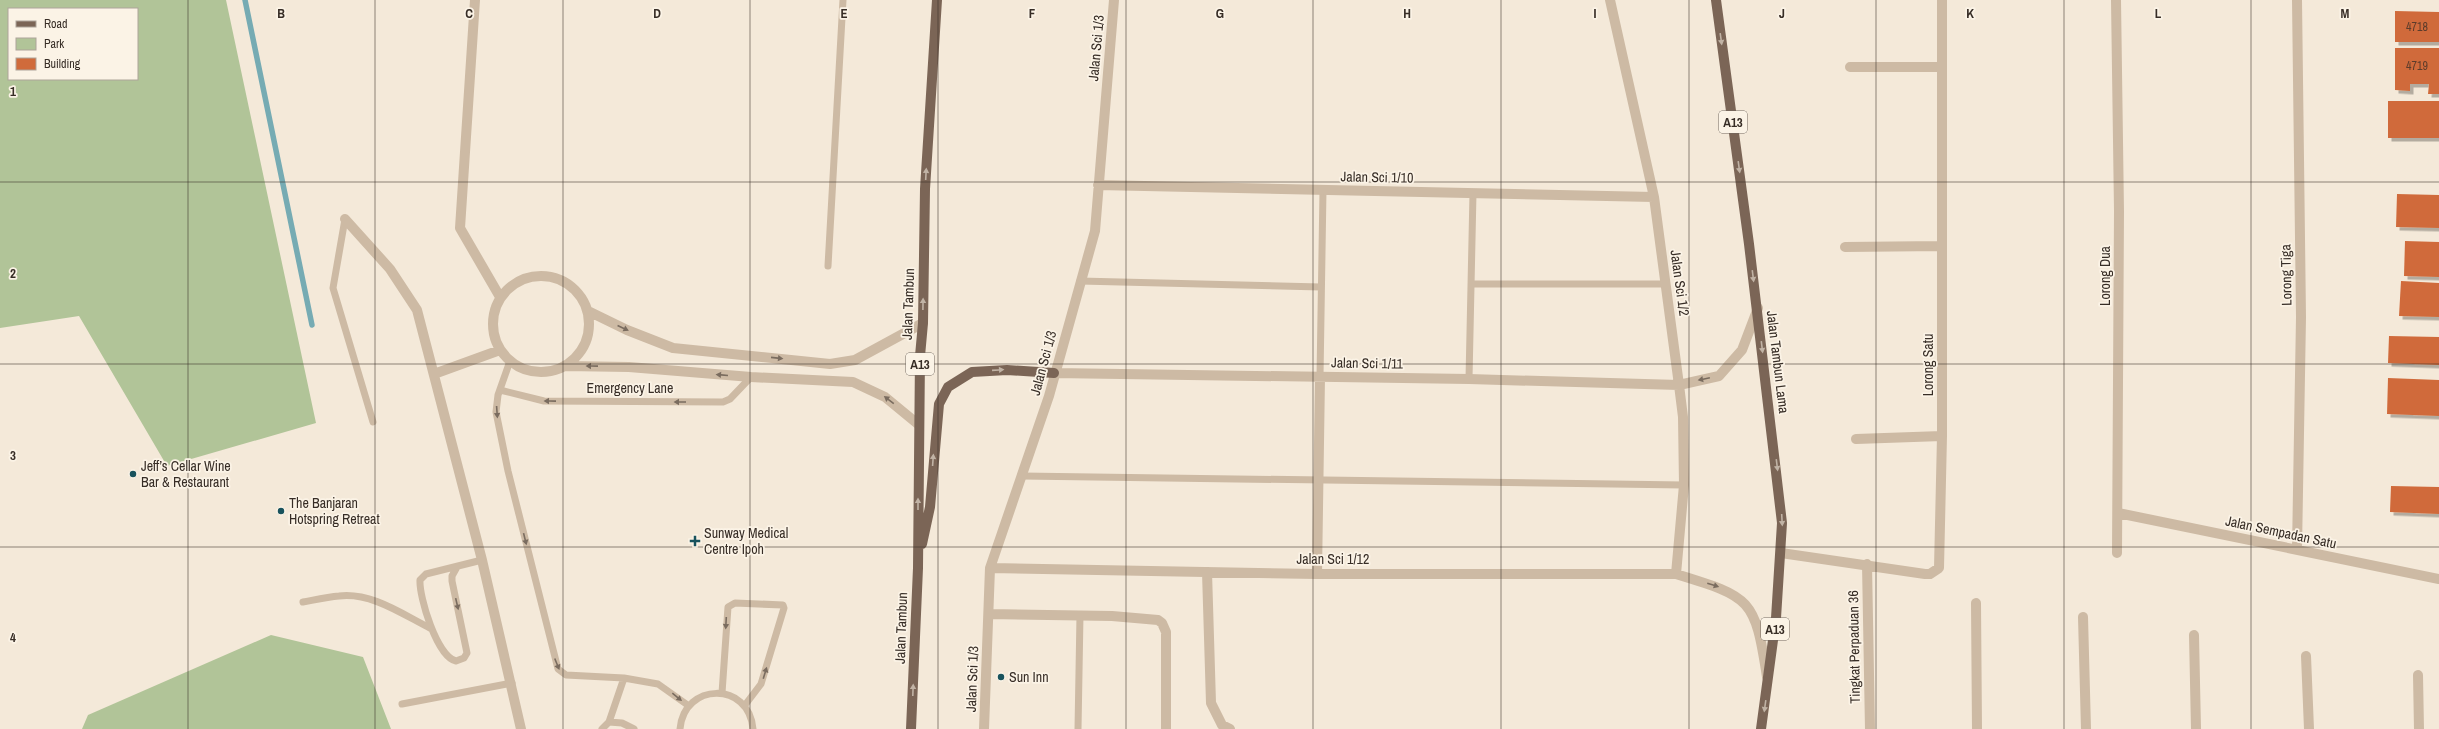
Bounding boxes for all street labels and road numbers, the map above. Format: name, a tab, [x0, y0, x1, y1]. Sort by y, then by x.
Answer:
street label: Jalan Sci 1/3	[1084, 14, 1108, 82]
road number: A13	[1719, 111, 1747, 133]
street label: Jalan Sci 1/10	[1340, 167, 1414, 187]
street label: Lorong Tiga	[2276, 244, 2296, 306]
street label: Lorong Dua	[2096, 245, 2114, 306]
street label: Jalan Sci 1/2	[1666, 249, 1694, 317]
street label: Jalan Tambun	[898, 268, 918, 340]
street label: Jalan Tambun Lama	[1763, 310, 1793, 415]
street label: Jalan Sci 1/3	[1026, 329, 1060, 397]
street label: Lorong Satu	[1919, 334, 1937, 396]
road number: A13	[906, 353, 934, 375]
street label: Jalan Sci 1/11	[1331, 353, 1404, 373]
street label: Emergency Lane	[587, 379, 673, 397]
street label: Jalan Sempadan Satu	[2224, 511, 2338, 553]
street label: Jalan Sci 1/12	[1297, 550, 1369, 568]
street label: Tingkat Perpaduan 36	[1844, 590, 1864, 704]
street label: Jalan Tambun	[891, 592, 911, 664]
road number: A13	[1761, 618, 1789, 640]
street label: Jalan Sci 1/3	[962, 646, 982, 712]

